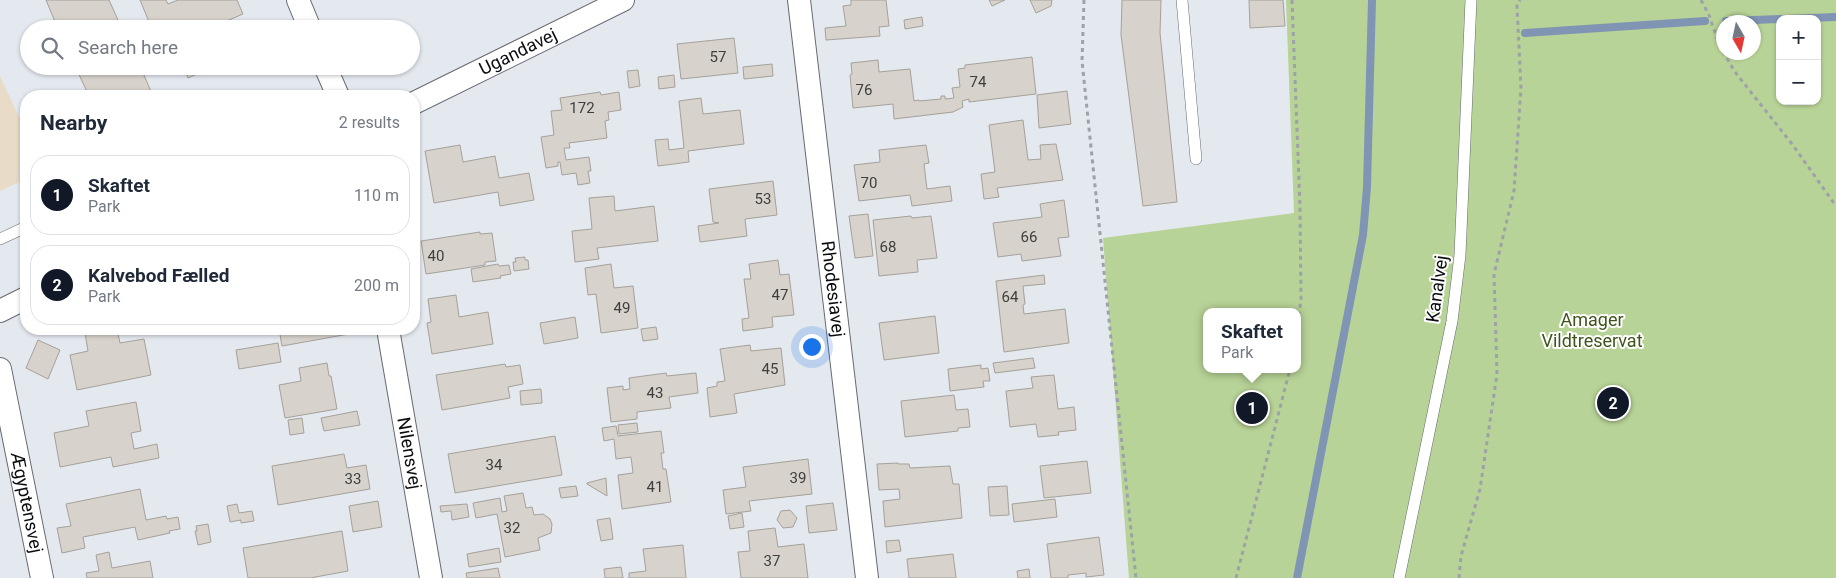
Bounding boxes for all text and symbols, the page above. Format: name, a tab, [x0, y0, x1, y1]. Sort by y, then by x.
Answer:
north arrow	[1716, 15, 1761, 60]
map controls	[1776, 15, 1821, 105]
button: +	[1776, 15, 1821, 60]
search box	[20, 20, 420, 75]
street label: Ugandavej	[476, 23, 560, 79]
icon: search	[38, 34, 66, 62]
text: Search here	[78, 36, 178, 59]
house number: 57	[710, 48, 726, 66]
button: −	[1776, 60, 1821, 105]
house number: 74	[970, 73, 987, 91]
house number: 76	[856, 81, 872, 99]
house number: 172	[569, 99, 595, 117]
text: Nearby	[40, 111, 107, 135]
text: 2 results	[339, 113, 400, 132]
text: Skaftet	[88, 174, 150, 197]
house number: 70	[861, 174, 877, 192]
text: 1	[52, 186, 62, 205]
text: 110 m	[354, 186, 399, 205]
house number: 53	[755, 190, 771, 208]
text: Park	[88, 197, 120, 216]
house number: 66	[1021, 228, 1037, 246]
house number: 68	[880, 238, 896, 256]
street label: Rhodesiavej	[817, 240, 850, 338]
house number: 40	[428, 247, 444, 265]
street label: Kanalvej	[1421, 254, 1452, 324]
text: Kalvebod Fælled	[88, 264, 229, 287]
text: 2	[52, 276, 62, 295]
text: 200 m	[354, 276, 399, 295]
house number: 47	[772, 286, 788, 304]
text: Park	[88, 287, 120, 306]
house number: 64	[1002, 288, 1019, 306]
house number: 49	[614, 299, 630, 317]
popup	[1203, 308, 1301, 373]
park label: Amager Vildtreservat	[1541, 309, 1643, 351]
text: Skaftet	[1221, 320, 1283, 343]
your location	[799, 334, 825, 360]
text: Park	[1221, 343, 1253, 362]
house number: 45	[762, 360, 778, 378]
house number: 43	[647, 384, 663, 402]
pin: 2	[1597, 384, 1629, 422]
pin: 1	[1236, 389, 1268, 427]
street label: Nilensvej	[393, 415, 426, 491]
street label: Ægyptensvej	[7, 449, 48, 555]
house number: 34	[486, 456, 503, 474]
house number: 39	[790, 469, 806, 487]
house number: 33	[345, 470, 361, 488]
house number: 41	[647, 478, 663, 496]
house number: 32	[504, 519, 520, 537]
house number: 37	[764, 552, 780, 570]

